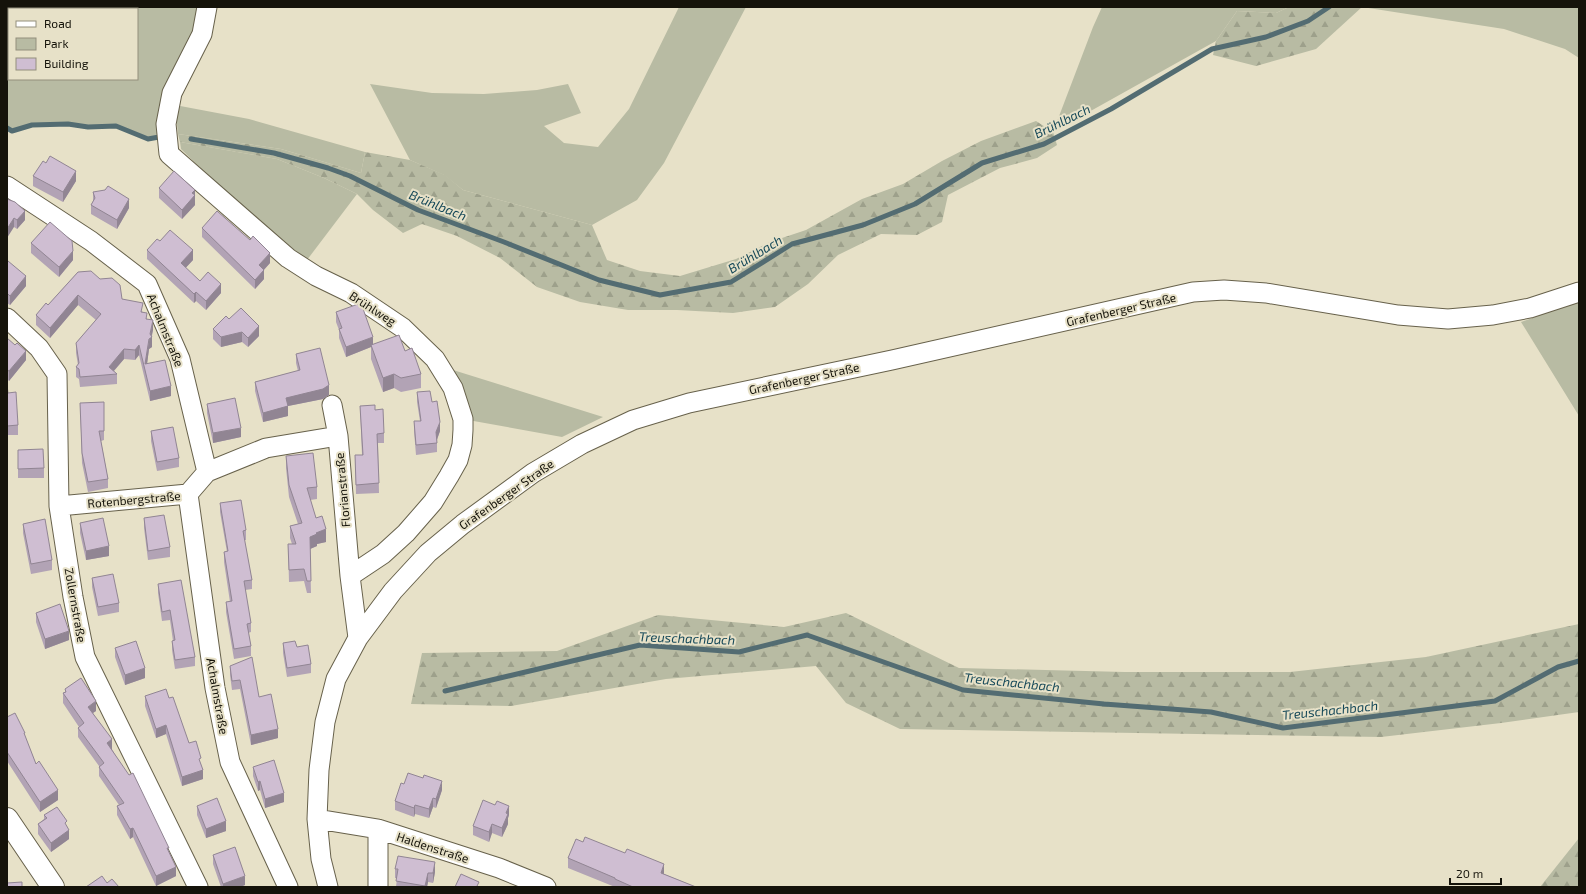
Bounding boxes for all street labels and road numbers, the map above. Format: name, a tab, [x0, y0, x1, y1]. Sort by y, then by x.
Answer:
street label: Brühlweg	[347, 288, 399, 328]
street label: Grafenberger Straße	[1065, 290, 1177, 328]
street label: Achalmstraße	[145, 291, 187, 369]
street label: Grafenberger Straße	[748, 359, 860, 397]
street label: Florianstraße	[332, 452, 352, 528]
street label: Grafenberger Straße	[456, 456, 556, 532]
street label: Rotenbergstraße	[87, 488, 181, 510]
street label: Zollernstraße	[63, 567, 89, 643]
street label: Achalmstraße	[204, 657, 232, 735]
street label: Haldenstraße	[395, 829, 471, 865]

